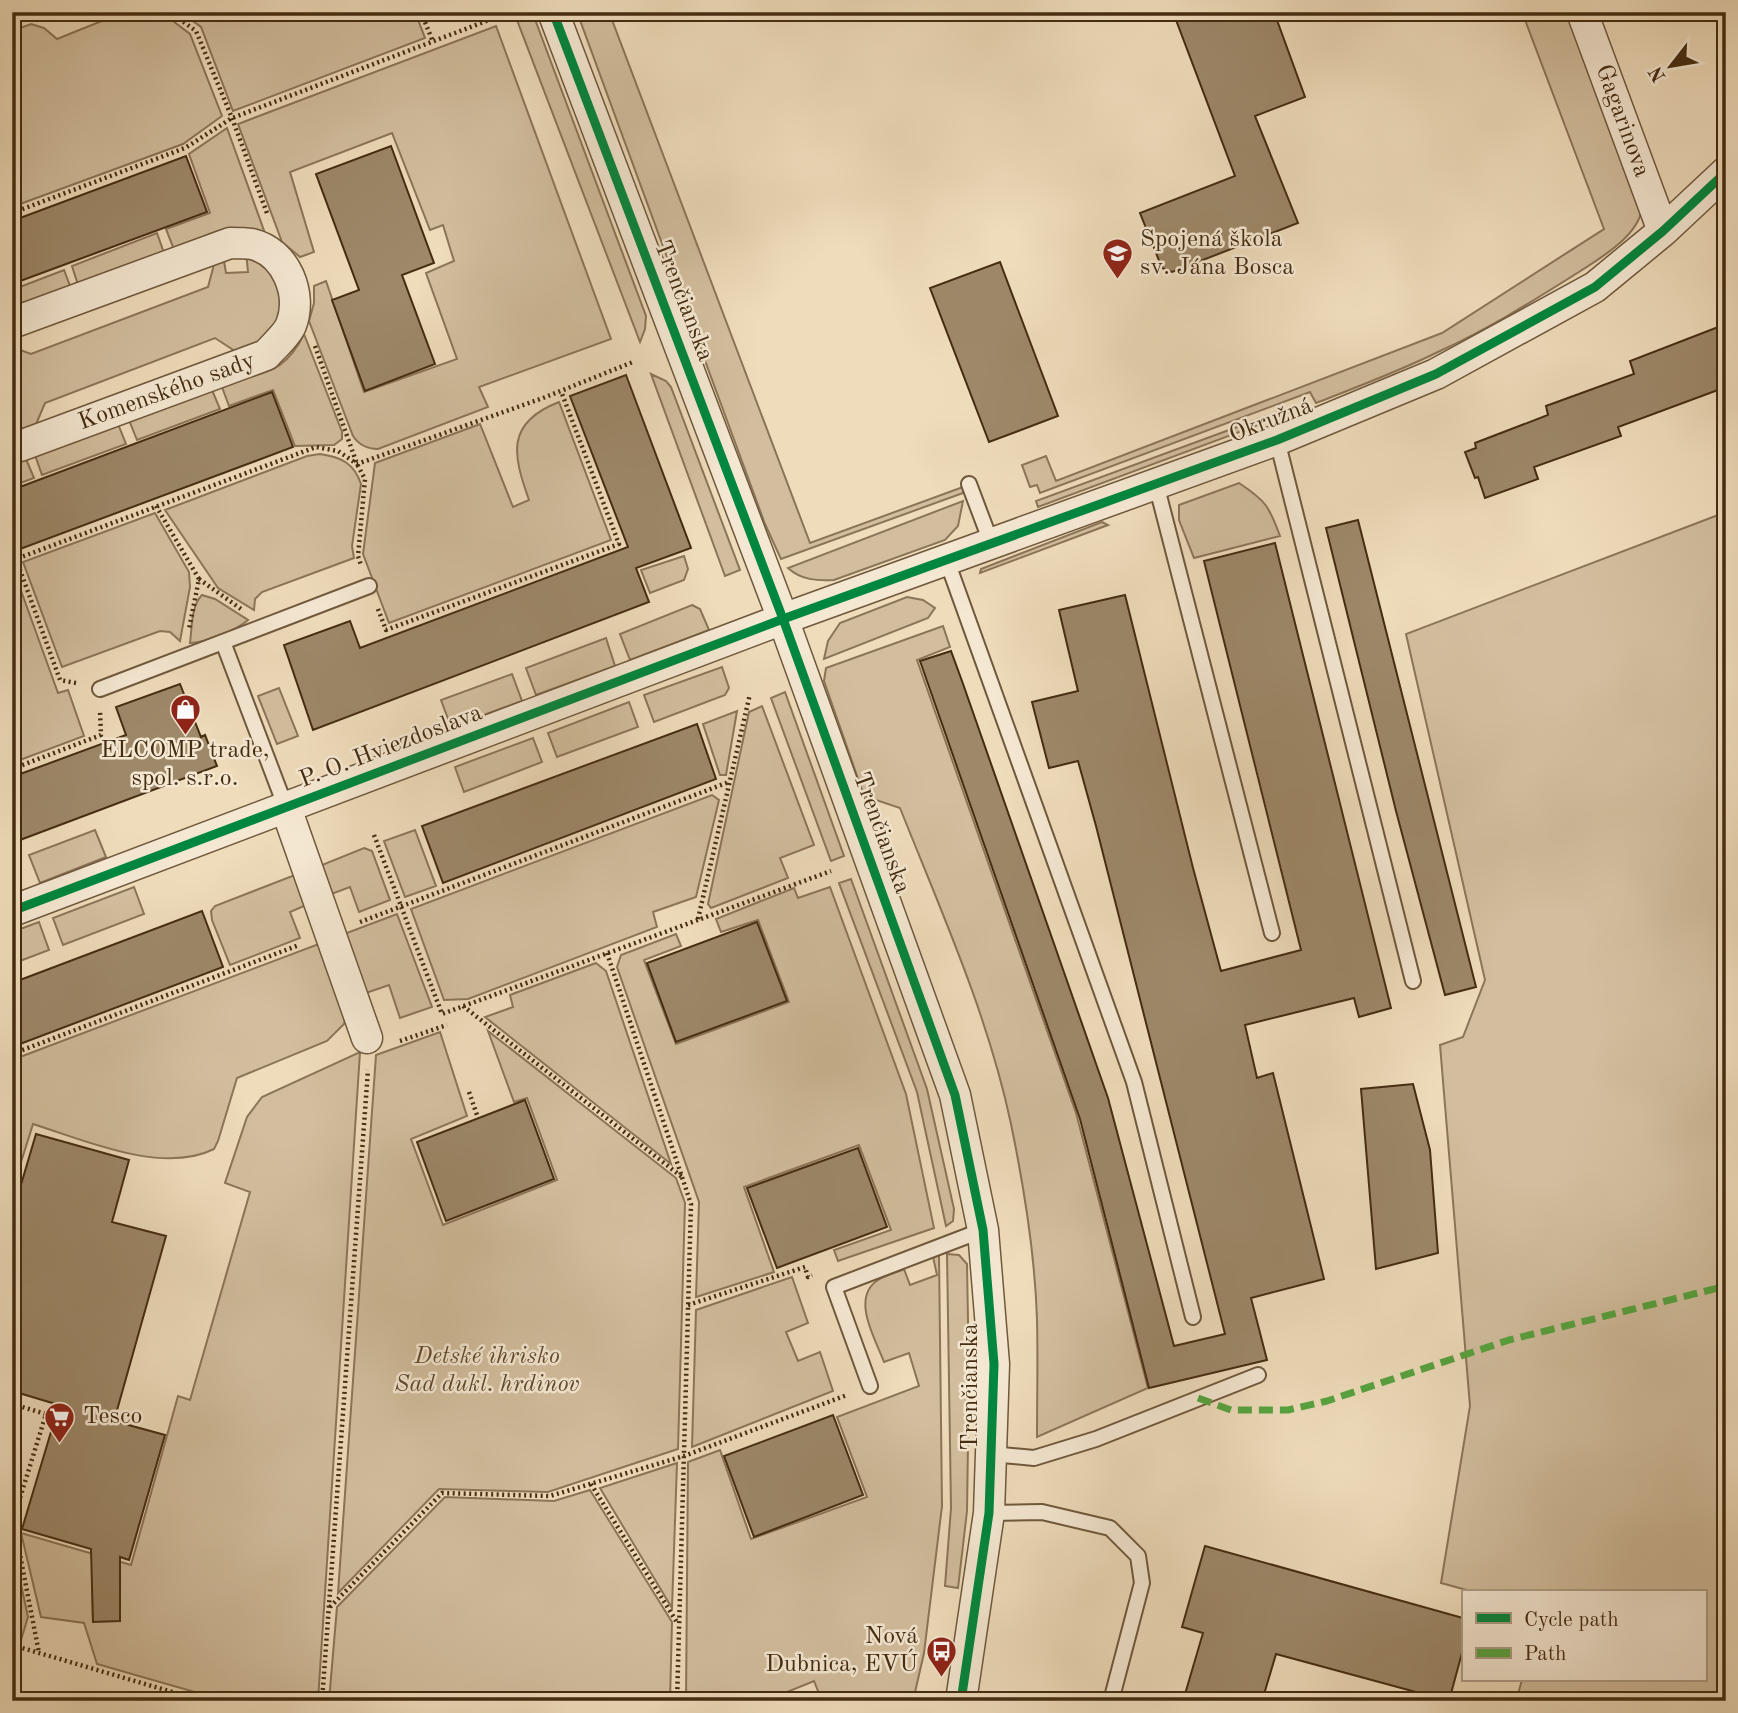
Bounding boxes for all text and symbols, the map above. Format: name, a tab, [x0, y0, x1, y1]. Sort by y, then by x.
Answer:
north arrow	[1636, 32, 1706, 102]
street label: Gagarinova	[1591, 61, 1653, 181]
text: N	[1646, 62, 1670, 85]
place label: Spojená škola sv. Jána Bosca	[1140, 228, 1294, 280]
street label: Trenčianska	[649, 237, 717, 365]
school or university icon: Spojená škola sv. Jána Bosca	[1100, 237, 1134, 281]
street label: Komenského sady	[75, 349, 259, 435]
street label: Okružná	[1226, 394, 1316, 448]
shop icon: ELCOMP trade, spol. s.r.o.	[168, 692, 202, 736]
street label: P. O. Hviezdoslava	[296, 701, 486, 793]
place label: ELCOMP trade, spol. s.r.o.	[100, 739, 270, 791]
street label: Trenčianska	[848, 769, 914, 897]
street label: Trenčianska	[959, 1323, 983, 1451]
park label: Detské ihrisko Sad dukl. hrdinov	[395, 1345, 579, 1397]
supermarket icon: Tesco	[43, 1400, 77, 1444]
place label: Tesco	[83, 1405, 142, 1429]
legend	[1462, 1590, 1706, 1682]
text: Cycle path	[1524, 1610, 1619, 1631]
place label: Nová Dubnica, EVÚ	[765, 1625, 918, 1677]
bus stop icon: Nová Dubnica, EVÚ	[924, 1634, 958, 1678]
text: Path	[1524, 1644, 1567, 1665]

